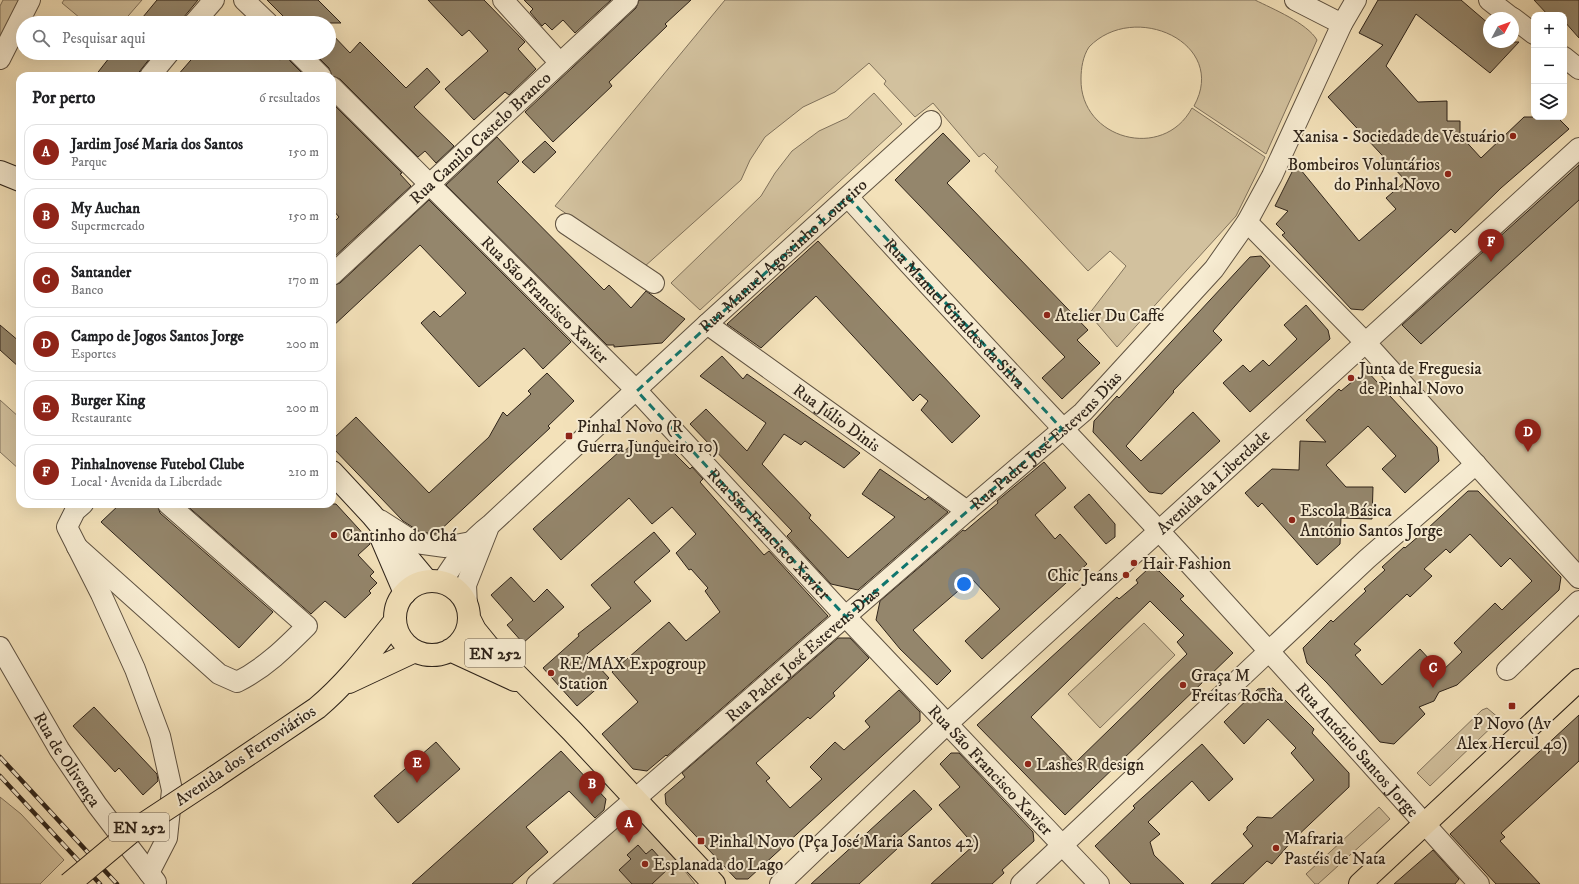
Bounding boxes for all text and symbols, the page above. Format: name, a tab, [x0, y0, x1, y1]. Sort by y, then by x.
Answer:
north arrow	[1483, 12, 1519, 48]
map controls	[1531, 12, 1567, 120]
button: +	[1531, 12, 1567, 48]
search box	[16, 16, 336, 60]
icon: search	[30, 27, 52, 49]
text: Pesquisar aqui	[62, 29, 145, 48]
button: −	[1531, 48, 1567, 84]
street label: Rua Camilo Castelo Branco	[405, 67, 556, 209]
button: layers	[1531, 84, 1567, 120]
text: Por perto	[32, 87, 95, 109]
text: 6 resultados	[259, 90, 320, 106]
place label: Xanisa - Sociedade de Vestuário	[1293, 126, 1505, 148]
marker: Xanisa - Sociedade de Vestuário	[1508, 131, 1518, 141]
text: Jardim José Maria dos Santos	[71, 135, 243, 154]
text: A	[42, 144, 50, 160]
text: 150 m	[288, 144, 319, 160]
text: Parque	[71, 154, 107, 170]
place label: Bombeiros Voluntários do Pinhal Novo	[1288, 154, 1440, 196]
marker: Bombeiros Voluntários do Pinhal Novo	[1443, 169, 1453, 179]
street label: Rua Manuel Agostinho Loureiro	[695, 174, 872, 338]
text: My Auchan	[71, 199, 140, 218]
text: B	[42, 208, 50, 224]
text: 150 m	[288, 208, 319, 224]
text: Supermercado	[71, 218, 145, 234]
pin: F	[1478, 229, 1504, 262]
street label: Rua São Francisco Xavier	[476, 232, 614, 369]
street label: Rua Manuel Giraldes da Silva	[879, 234, 1030, 395]
text: Santander	[71, 263, 131, 282]
text: C	[42, 272, 50, 288]
text: 170 m	[288, 272, 319, 288]
text: Banco	[71, 282, 103, 298]
place label: Atelier Du Caffe	[1055, 305, 1164, 327]
marker: Atelier Du Caffe	[1042, 310, 1052, 320]
text: Campo de Jogos Santos Jorge	[71, 327, 244, 346]
text: D	[41, 336, 51, 352]
text: 200 m	[286, 336, 319, 352]
text: Esportes	[71, 346, 116, 362]
place label: Junta de Freguesia de Pinhal Novo	[1357, 358, 1482, 400]
street label: Rua Padre José Estevens Dias	[966, 367, 1127, 515]
marker: Junta de Freguesia de Pinhal Novo	[1346, 373, 1356, 383]
street label: Rua Júlio Dinis	[788, 379, 885, 457]
text: Burger King	[71, 391, 145, 410]
text: E	[41, 400, 51, 416]
text: 200 m	[286, 400, 319, 416]
text: Restaurante	[71, 410, 132, 426]
place label: Pinhal Novo (R Guerra Junqueiro 10)	[577, 416, 719, 458]
pin: D	[1515, 419, 1541, 452]
street label: Avenida da Liberdade	[1152, 425, 1275, 540]
marker: Pinhal Novo (R Guerra Junqueiro 10)	[564, 431, 574, 441]
text: Pinhalnovense Futebol Clube	[71, 455, 244, 474]
text: F	[42, 464, 50, 480]
text: 210 m	[288, 464, 319, 480]
street label: Rua São Francisco Xavier	[702, 464, 835, 605]
text: Local · Avenida da Liberdade	[71, 474, 222, 490]
place label: Escola Básica António Santos Jorge	[1300, 500, 1443, 542]
marker: Escola Básica António Santos Jorge	[1287, 515, 1297, 525]
place label: Cantinho do Chá	[342, 525, 457, 547]
marker: Cantinho do Chá	[329, 530, 339, 540]
place label: Hair Fashion	[1142, 553, 1231, 575]
marker: Hair Fashion	[1129, 558, 1139, 568]
place label: Chic Jeans	[1047, 565, 1118, 587]
marker: Chic Jeans	[1121, 570, 1131, 580]
your location	[954, 574, 974, 594]
street label: Rua Padre José Estevens Dias	[721, 582, 885, 728]
road number: EN 252	[465, 639, 525, 667]
place label: RE/MAX Expogroup Station	[559, 653, 706, 695]
pin: C	[1420, 655, 1446, 688]
place label: Graça M Freitas Rocha	[1191, 665, 1284, 707]
marker: RE/MAX Expogroup Station	[546, 668, 556, 678]
street label: Rua António Santos Jorge	[1291, 679, 1423, 822]
marker: Graça M Freitas Rocha	[1178, 680, 1188, 690]
street label: Avenida dos Ferroviários	[171, 700, 321, 811]
street label: Rua São Francisco Xavier	[923, 701, 1058, 841]
marker: P Novo (Av Alex Hercul 40)	[1507, 701, 1517, 711]
street label: Rua de Olivença	[28, 708, 106, 812]
place label: P Novo (Av Alex Hercul 40)	[1456, 713, 1568, 755]
pin: E	[404, 750, 430, 783]
place label: Lashes R design	[1036, 754, 1144, 776]
marker: Lashes R design	[1023, 759, 1033, 769]
pin: B	[579, 771, 605, 804]
pin: A	[616, 810, 642, 843]
road number: EN 252	[109, 813, 169, 841]
place label: Mafraria Pastéis de Nata	[1284, 828, 1386, 870]
place label: Pinhal Novo (Pça José Maria Santos 42)	[709, 831, 979, 853]
marker: Pinhal Novo (Pça José Maria Santos 42)	[696, 836, 706, 846]
marker: Mafraria Pastéis de Nata	[1271, 843, 1281, 853]
place label: Esplanada do Lago	[653, 854, 783, 876]
marker: Esplanada do Lago	[640, 859, 650, 869]

